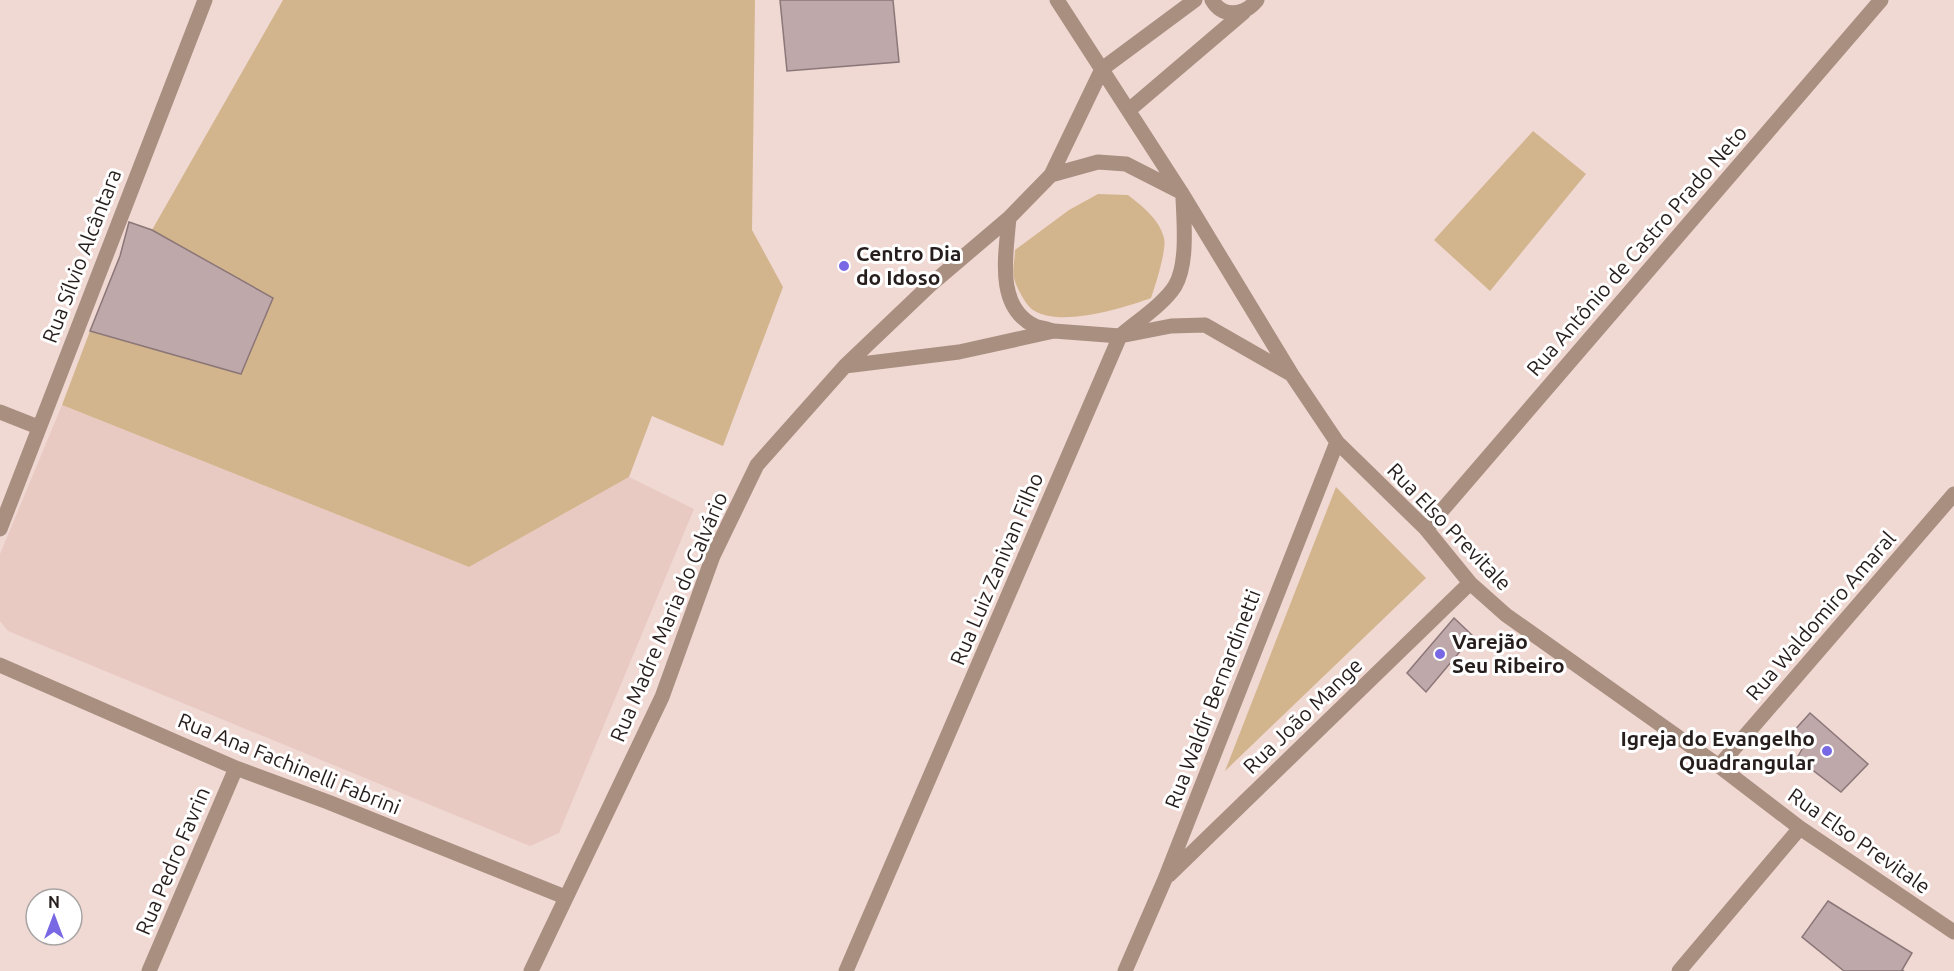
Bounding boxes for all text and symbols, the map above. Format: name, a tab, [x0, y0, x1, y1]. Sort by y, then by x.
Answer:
street label: Rua Antônio de Castro Prado Neto	[1521, 120, 1751, 380]
street label: Rua Sílvio Alcântara	[37, 165, 125, 346]
place label: Centro Dia do Idoso	[856, 241, 961, 289]
marker: Centro Dia do Idoso	[837, 259, 851, 273]
street label: Rua Elso Previtale	[1383, 458, 1517, 595]
street label: Rua Luiz Zanivan Filho	[945, 469, 1047, 668]
street label: Rua Madre Maria do Calvário	[604, 488, 732, 745]
street label: Rua Waldomiro Amaral	[1740, 526, 1900, 705]
street label: Rua Waldir Bernardinetti	[1159, 586, 1265, 811]
place label: Varejão Seu Ribeiro	[1452, 629, 1565, 677]
marker: Varejão Seu Ribeiro	[1433, 647, 1447, 661]
street label: Rua João Mange	[1238, 653, 1367, 778]
street label: Rua Ana Fachinelli Fabrini	[175, 707, 404, 819]
place label: Igreja do Evangelho Quadrangular	[1620, 726, 1815, 774]
marker: Igreja do Evangelho Quadrangular	[1820, 744, 1834, 758]
street label: Rua Elso Previtale	[1784, 782, 1935, 898]
street label: Rua Pedro Favrin	[130, 783, 214, 938]
north arrow	[24, 887, 84, 947]
text: N	[48, 893, 60, 911]

